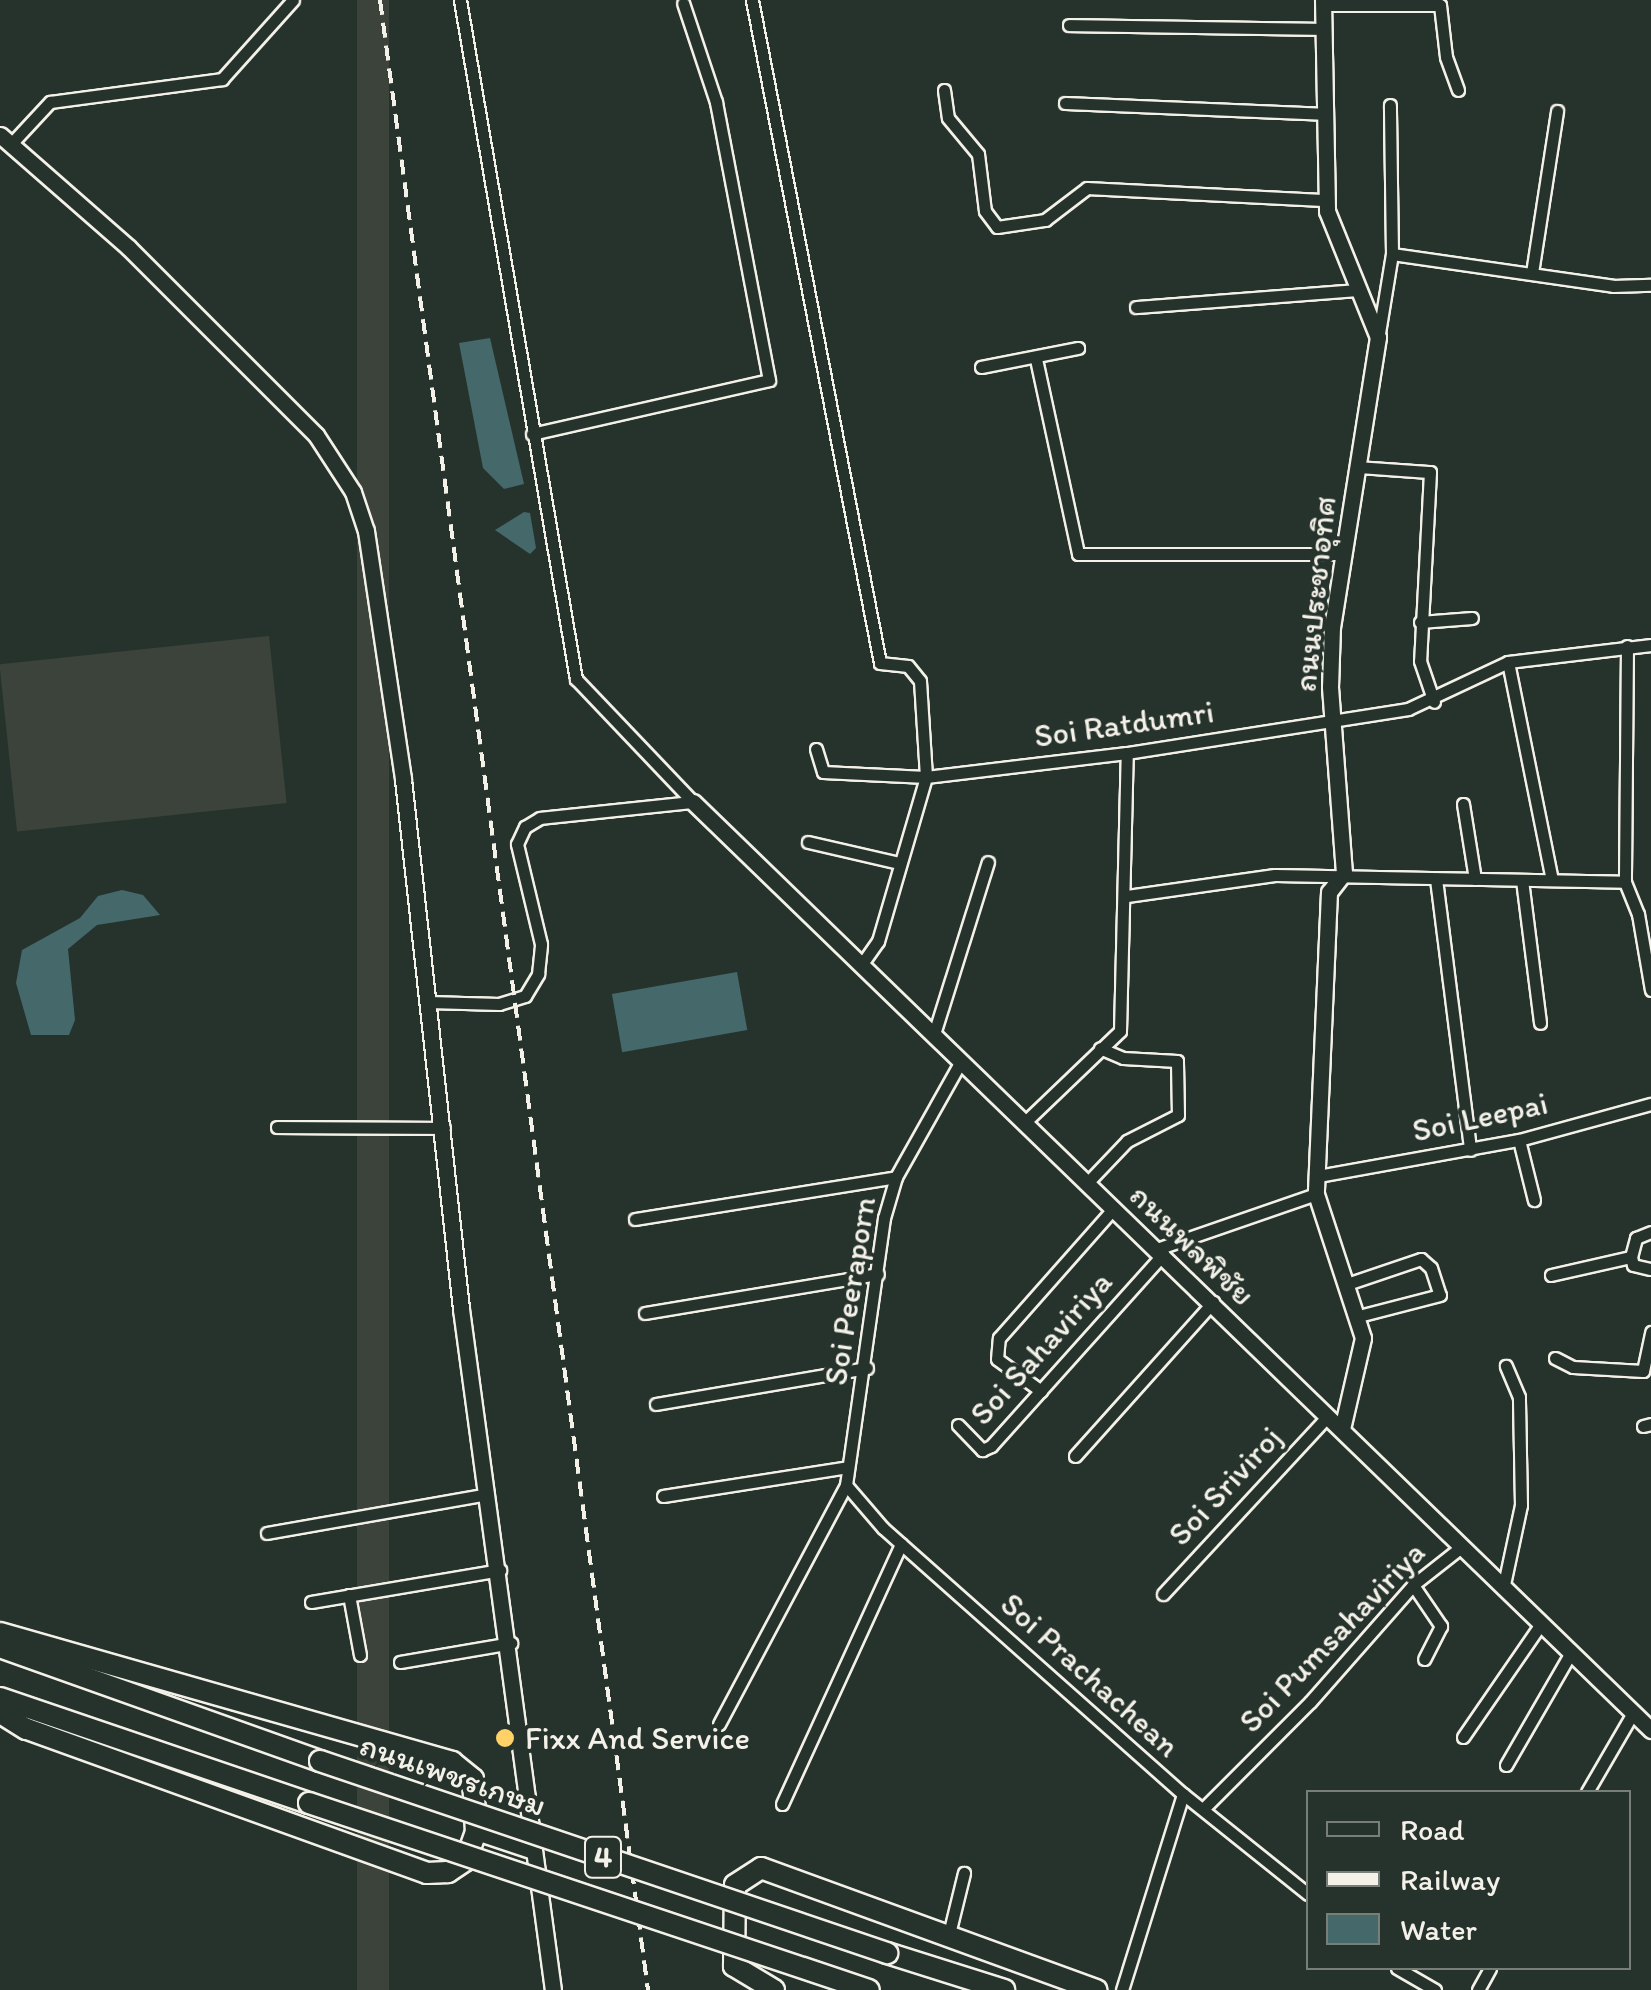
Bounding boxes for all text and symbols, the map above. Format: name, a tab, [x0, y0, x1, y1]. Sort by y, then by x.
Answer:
street label: ถนนประชาอุทิศ	[1286, 494, 1344, 694]
street label: Soi Ratdumri	[1032, 692, 1216, 756]
street label: Soi Leepai	[1408, 1084, 1552, 1150]
street label: ถนนพลพิชัย	[1122, 1176, 1262, 1314]
street label: Soi Peeraporn	[816, 1194, 884, 1388]
street label: Soi Sahaviriya	[963, 1264, 1119, 1432]
street label: Soi Sriviroj	[1160, 1419, 1290, 1553]
street label: Soi Pumsahaviriya	[1231, 1533, 1433, 1741]
street label: Soi Prachachean	[993, 1585, 1187, 1765]
place label: Fixx And Service	[525, 1719, 750, 1757]
street label: ถนนเพชรเกษม	[355, 1725, 551, 1825]
marker: Fixx And Service	[494, 1727, 516, 1749]
legend	[1306, 1790, 1631, 1970]
text: Road	[1400, 1811, 1465, 1848]
road number: 4	[583, 1832, 623, 1882]
text: Railway	[1400, 1861, 1500, 1898]
text: Water	[1400, 1911, 1477, 1948]

